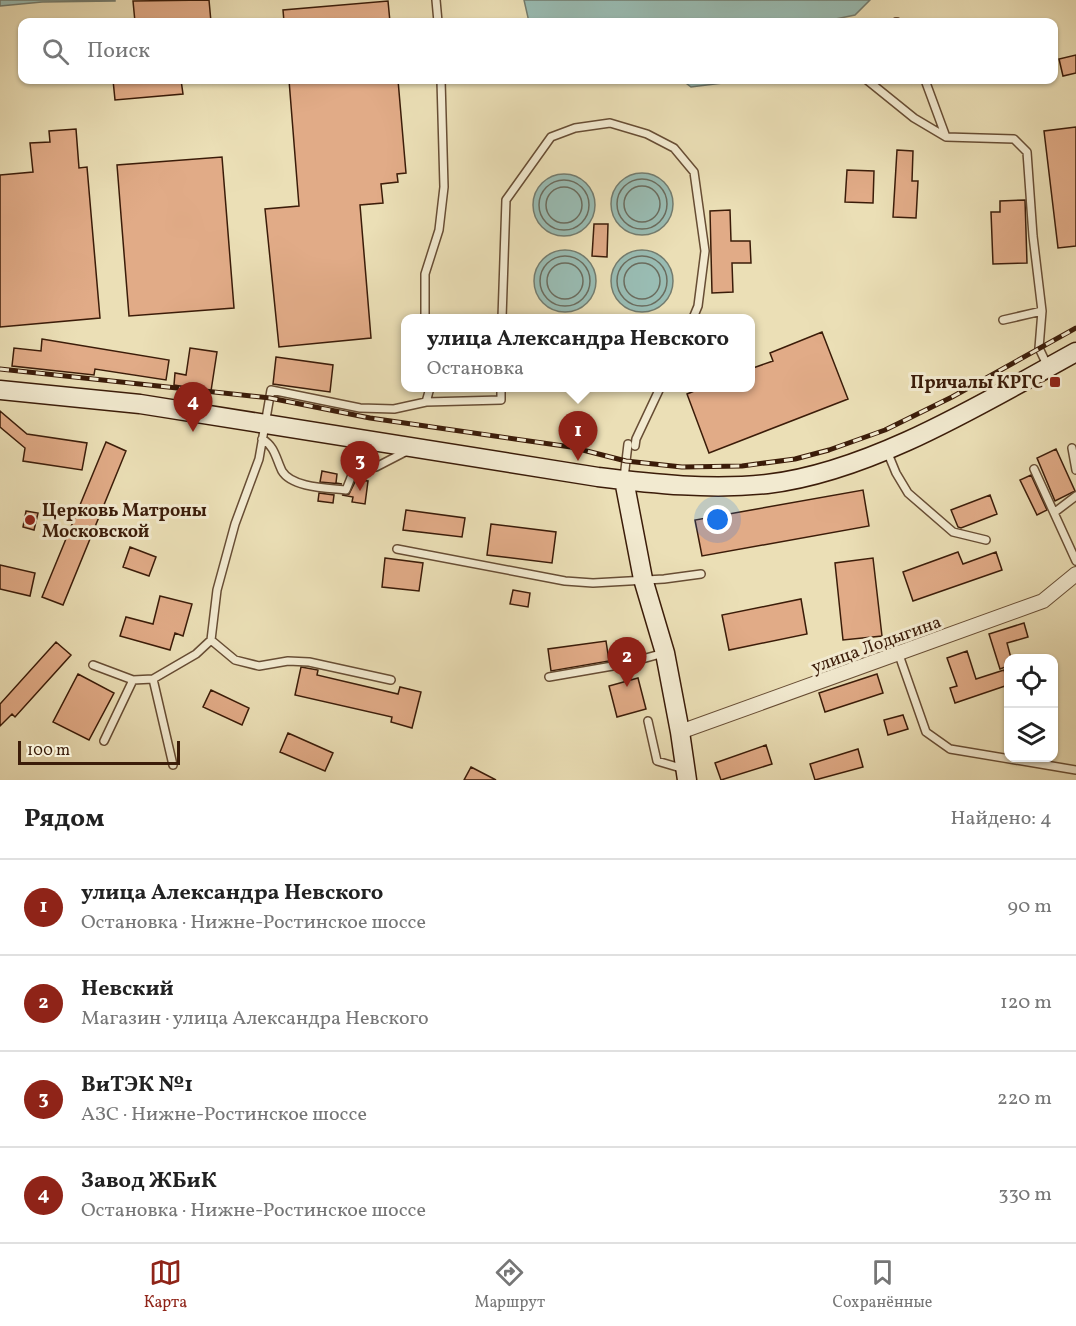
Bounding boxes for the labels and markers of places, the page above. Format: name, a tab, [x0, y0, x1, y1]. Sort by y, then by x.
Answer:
place label: Причалы КРГС	[910, 371, 1043, 396]
marker: Причалы КРГС	[1048, 375, 1062, 389]
pin: 4	[174, 382, 212, 432]
pin: 1	[558, 412, 598, 461]
pin: 3	[340, 442, 380, 491]
place label: Церковь Матроны Московской	[42, 499, 207, 545]
marker: Церковь Матроны Московской	[23, 513, 37, 527]
pin: 2	[608, 638, 646, 687]

